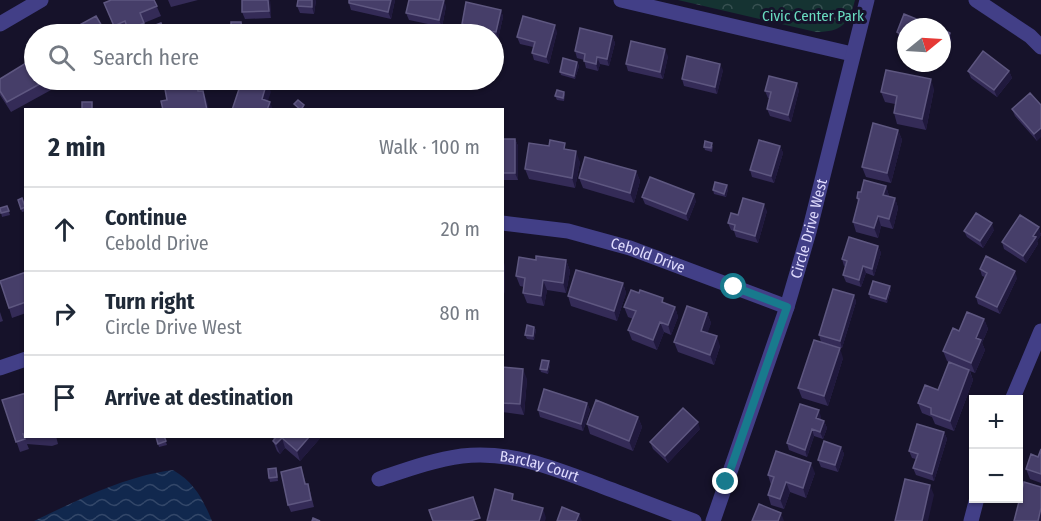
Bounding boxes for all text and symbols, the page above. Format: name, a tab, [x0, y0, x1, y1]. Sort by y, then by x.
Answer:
park label: Civic Center Park	[762, 7, 864, 25]
north arrow	[897, 18, 951, 72]
search box	[24, 24, 504, 90]
icon: search	[45, 41, 78, 74]
text: Search here	[93, 44, 199, 71]
text: 2 min	[48, 132, 106, 163]
text: Walk · 100 m	[379, 135, 480, 159]
street label: Circle Drive West	[787, 177, 831, 281]
text: Continue	[105, 204, 187, 231]
icon: ahead	[48, 213, 81, 246]
text: 20 m	[441, 217, 480, 241]
text: Cebold Drive	[105, 231, 209, 255]
street label: Cebold Drive	[609, 234, 688, 277]
route start	[720, 273, 746, 299]
text: Turn right	[105, 288, 194, 315]
icon: right	[48, 297, 81, 330]
text: 80 m	[440, 301, 480, 325]
text: Circle Drive West	[105, 315, 242, 339]
icon: arrive	[48, 381, 81, 414]
text: Arrive at destination	[105, 384, 293, 411]
map controls	[969, 395, 1023, 503]
button: +	[969, 395, 1023, 449]
street label: Barclay Court	[499, 447, 582, 486]
button: −	[969, 449, 1023, 503]
route end	[712, 468, 738, 494]

